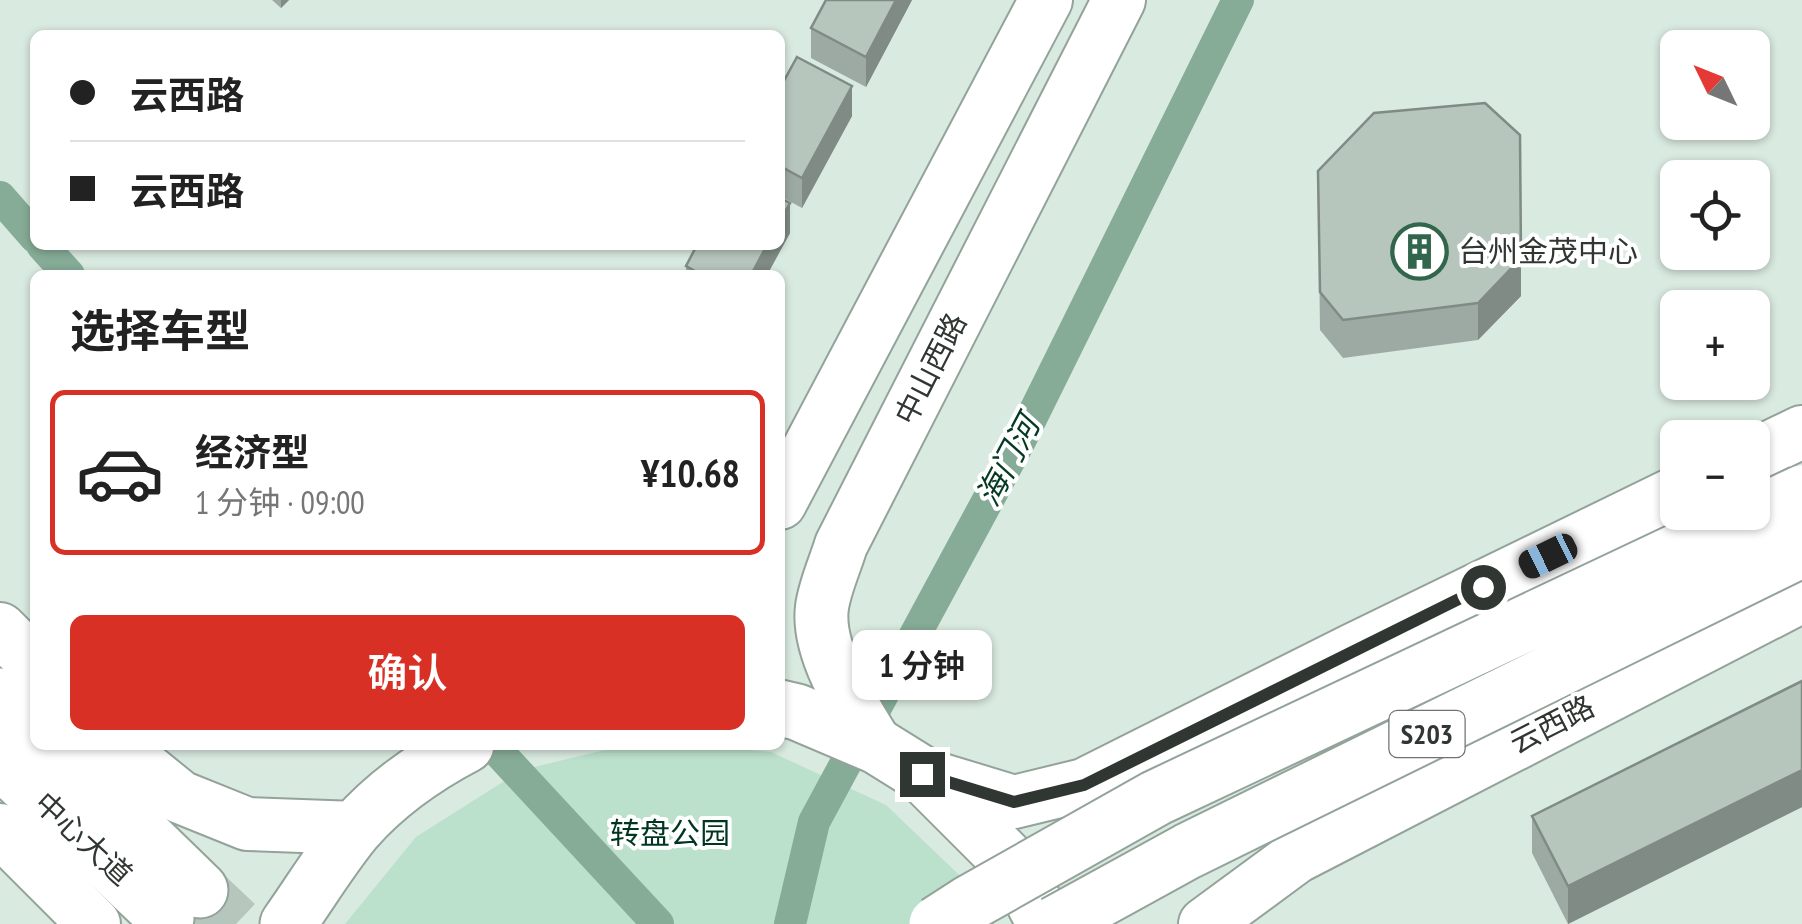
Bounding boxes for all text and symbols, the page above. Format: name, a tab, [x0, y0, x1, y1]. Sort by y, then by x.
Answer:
north arrow	[1660, 30, 1770, 140]
map controls	[1660, 30, 1770, 530]
text: 云西路	[130, 70, 244, 119]
button: locate	[1660, 160, 1770, 270]
text: 云西路	[130, 166, 244, 215]
building icon: 台州金茂中心	[1389, 222, 1449, 282]
place label: 台州金茂中心	[1458, 231, 1638, 270]
button: +	[1660, 290, 1770, 400]
text: 选择车型	[70, 301, 250, 359]
street label: 中山西路	[885, 306, 974, 431]
water label: 海门河	[966, 403, 1051, 513]
button: −	[1660, 420, 1770, 530]
text: 经济型	[195, 427, 309, 476]
icon: car	[75, 428, 165, 518]
text: ¥10.68	[641, 448, 740, 497]
text: 1 分钟 · 09:00	[195, 481, 365, 523]
car	[1514, 529, 1582, 583]
route start	[1461, 565, 1506, 610]
button: 确认	[70, 615, 745, 730]
callout: 1 分钟	[852, 629, 992, 699]
text: 1 分钟	[879, 644, 965, 686]
street label: 云西路	[1502, 686, 1600, 761]
road number: S203	[1390, 711, 1464, 757]
route end	[900, 752, 945, 797]
street label: 中心大道	[27, 783, 141, 893]
park label: 转盘公园	[610, 813, 730, 852]

